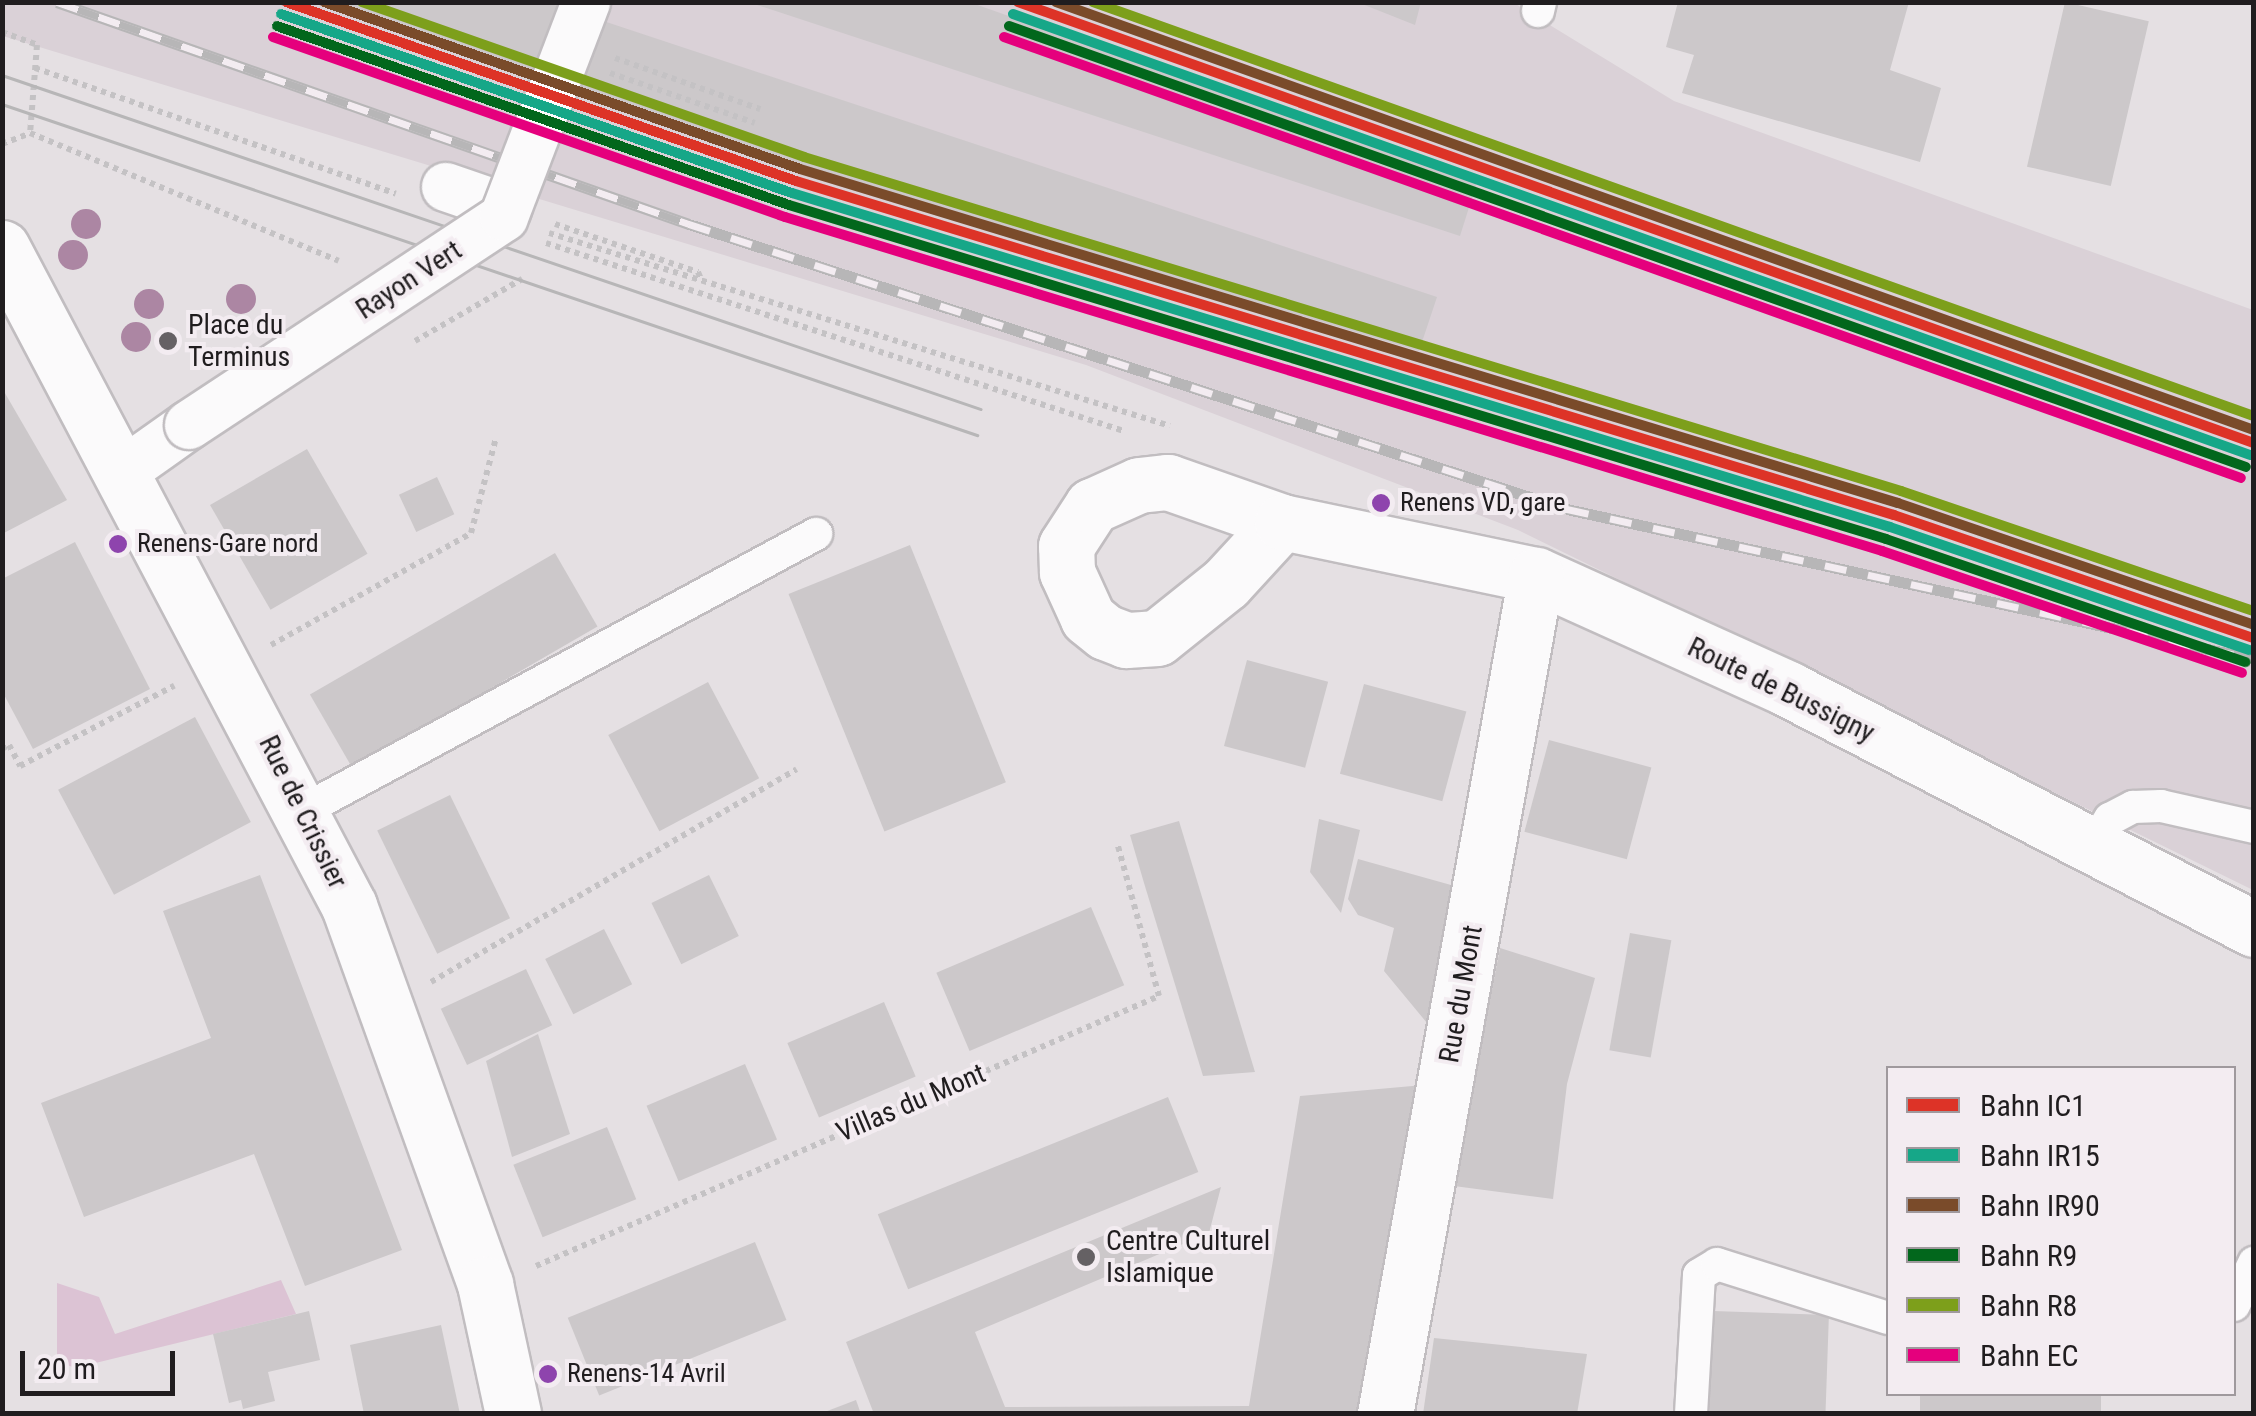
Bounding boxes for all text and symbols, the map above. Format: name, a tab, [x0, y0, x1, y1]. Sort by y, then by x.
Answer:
street label: Rayon Vert	[350, 233, 468, 327]
place label: Place du Terminus	[188, 308, 290, 374]
marker: Place du Terminus	[157, 330, 179, 352]
place label: Renens VD, gare	[1400, 487, 1566, 519]
marker: Renens VD, gare	[1371, 493, 1391, 513]
place label: Renens-Gare nord	[137, 528, 319, 560]
marker: Renens-Gare nord	[108, 534, 128, 554]
street label: Route de Bussigny	[1682, 630, 1880, 750]
street label: Rue de Crissier	[252, 730, 354, 894]
street label: Rue du Mont	[1432, 923, 1490, 1065]
street label: Villas du Mont	[831, 1057, 991, 1149]
legend	[1886, 1066, 2236, 1396]
text: Bahn IC1	[1980, 1088, 2086, 1123]
text: Bahn IR15	[1980, 1138, 2100, 1173]
text: Bahn IR90	[1980, 1188, 2100, 1223]
place label: Centre Culturel Islamique	[1106, 1224, 1270, 1290]
text: Bahn R9	[1980, 1238, 2077, 1273]
marker: Centre Culturel Islamique	[1075, 1246, 1097, 1268]
text: Bahn R8	[1980, 1288, 2077, 1323]
scale bar	[25, 1331, 180, 1393]
text: Bahn EC	[1980, 1338, 2079, 1373]
text: 20 m	[37, 1351, 96, 1386]
place label: Renens-14 Avril	[567, 1358, 726, 1390]
marker: Renens-14 Avril	[538, 1364, 558, 1384]

